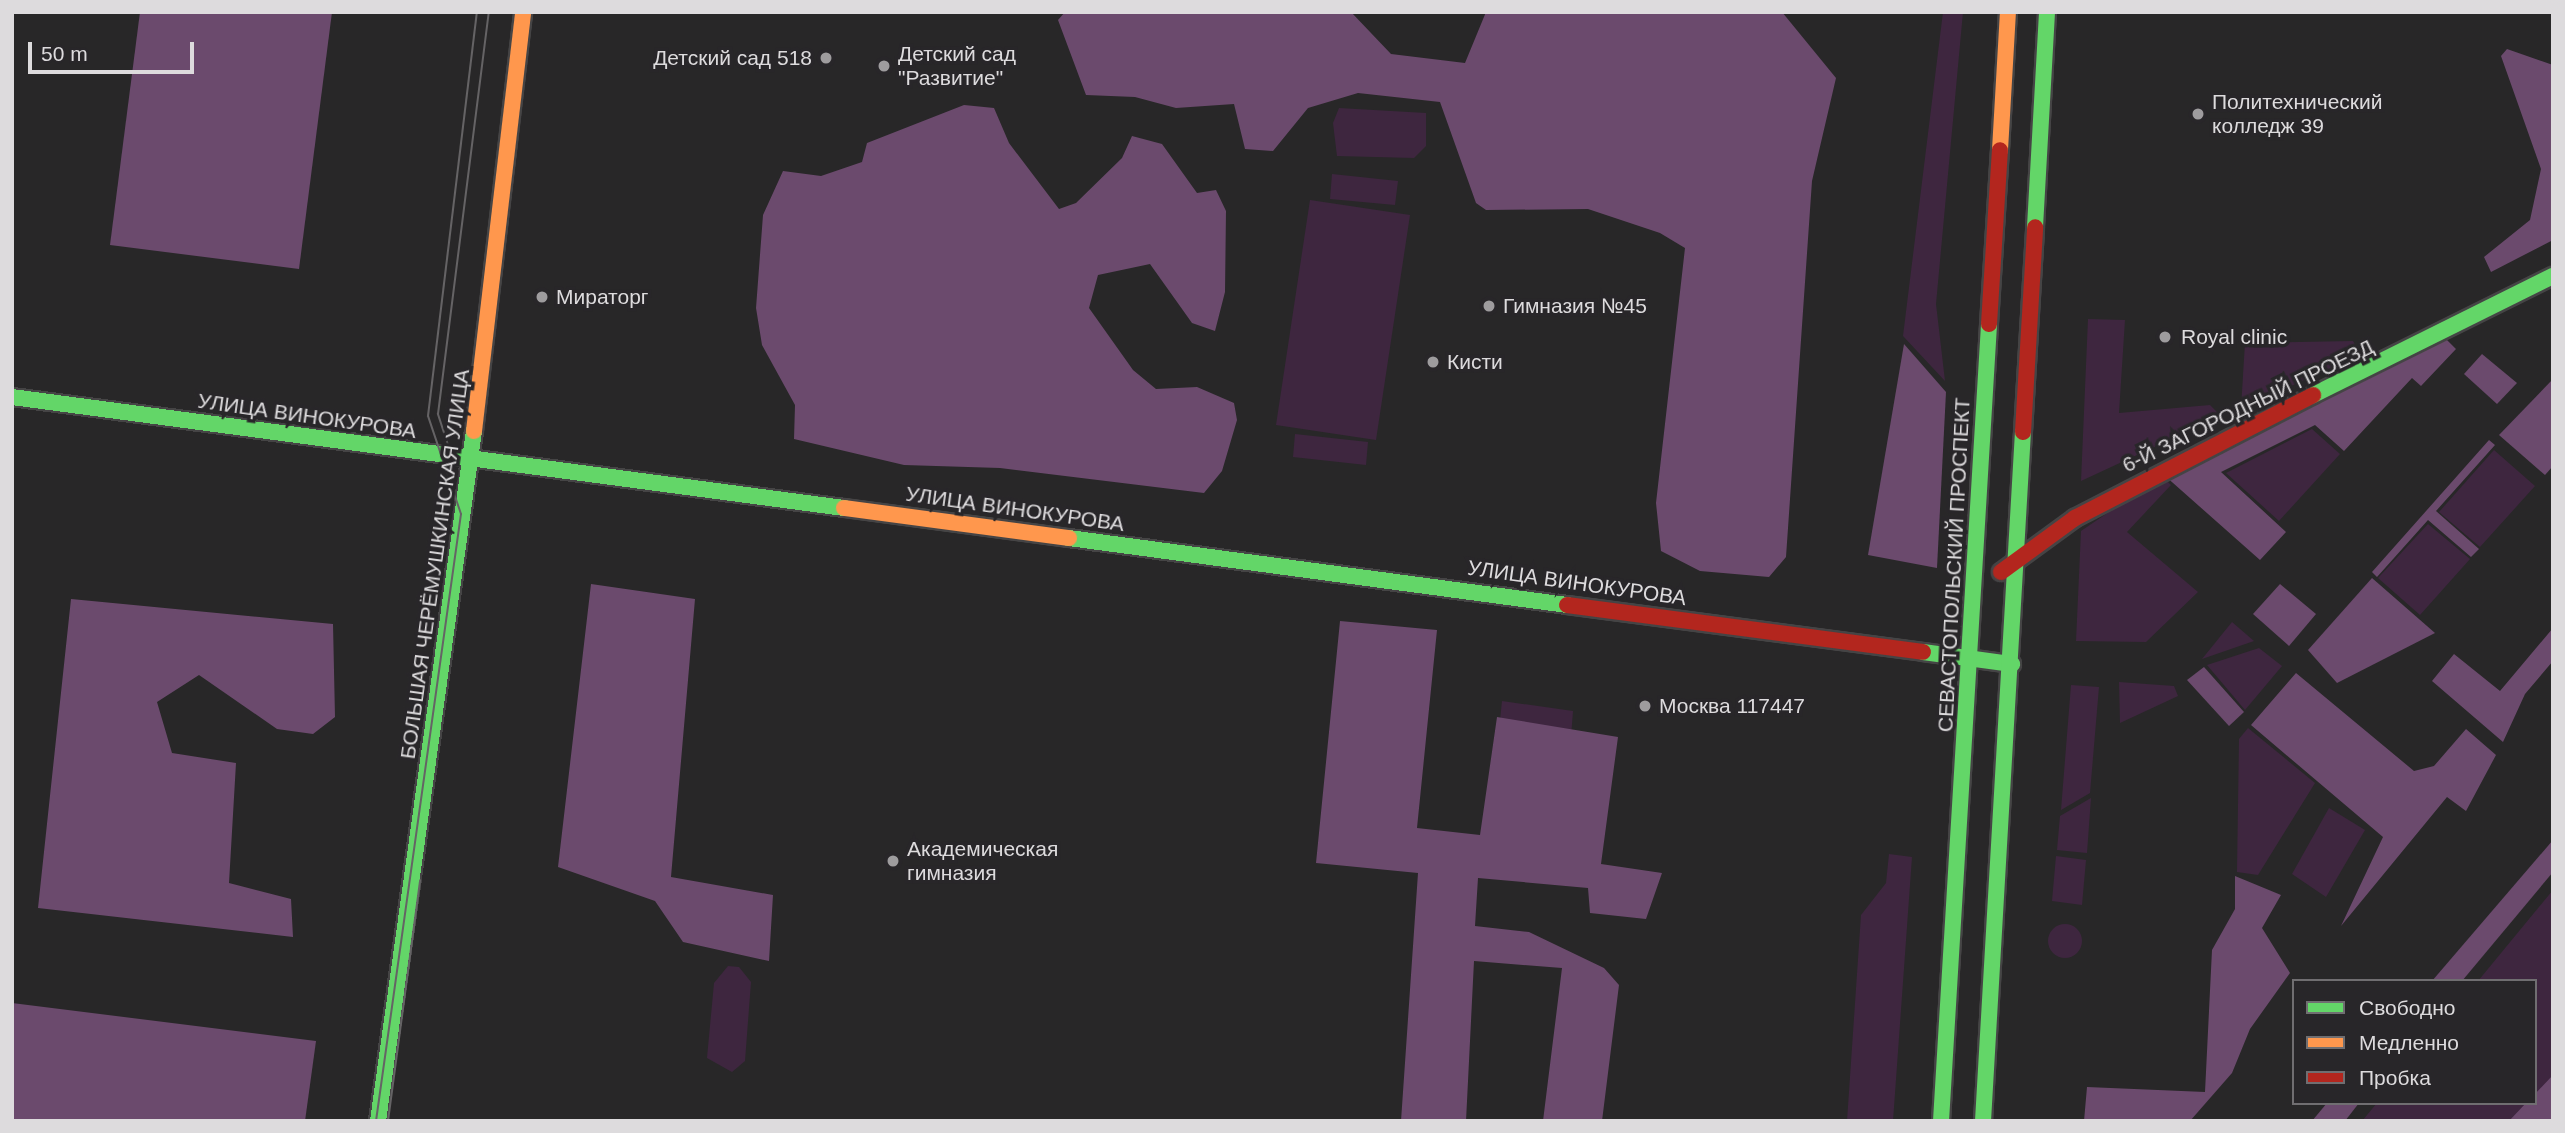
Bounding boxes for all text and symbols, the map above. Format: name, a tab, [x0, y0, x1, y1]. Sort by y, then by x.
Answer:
scale bar	[32, 28, 198, 72]
place label: Детский сад "Развитие"	[898, 41, 1016, 91]
text: 50 m	[41, 42, 88, 65]
place label: Детский сад 518	[653, 45, 812, 71]
marker: Детский сад 518	[818, 50, 834, 66]
marker: Детский сад "Развитие"	[876, 58, 892, 74]
place label: Политехнический колледж 39	[2212, 89, 2382, 139]
marker: Политехнический колледж 39	[2190, 106, 2206, 122]
place label: Мираторг	[556, 284, 649, 310]
marker: Мираторг	[534, 289, 550, 305]
place label: Гимназия №45	[1503, 293, 1647, 319]
marker: Гимназия №45	[1481, 298, 1497, 314]
place label: Royal clinic	[2181, 324, 2287, 350]
marker: Royal clinic	[2155, 327, 2175, 347]
street label: 6-Й ЗАГОРОДНЫЙ ПРОЕЗД	[2118, 334, 2378, 478]
place label: Кисти	[1447, 349, 1503, 375]
marker: Кисти	[1425, 354, 1441, 370]
street label: БОЛЬШАЯ ЧЕРЁМУШКИНСКАЯ УЛИЦА	[395, 367, 475, 761]
street label: УЛИЦА ВИНОКУРОВА	[196, 388, 418, 444]
street label: СЕВАСТОПОЛЬСКИЙ ПРОСПЕКТ	[1933, 397, 1975, 733]
street label: УЛИЦА ВИНОКУРОВА	[904, 481, 1126, 537]
street label: УЛИЦА ВИНОКУРОВА	[1466, 555, 1688, 611]
place label: Москва 117447	[1659, 693, 1805, 719]
marker: Москва 117447	[1637, 698, 1653, 714]
place label: Академическая гимназия	[907, 836, 1058, 886]
marker: Академическая гимназия	[885, 853, 901, 869]
legend	[2292, 979, 2537, 1105]
text: Свободно	[2359, 996, 2456, 1019]
text: Медленно	[2359, 1031, 2459, 1054]
text: Пробка	[2359, 1066, 2431, 1089]

